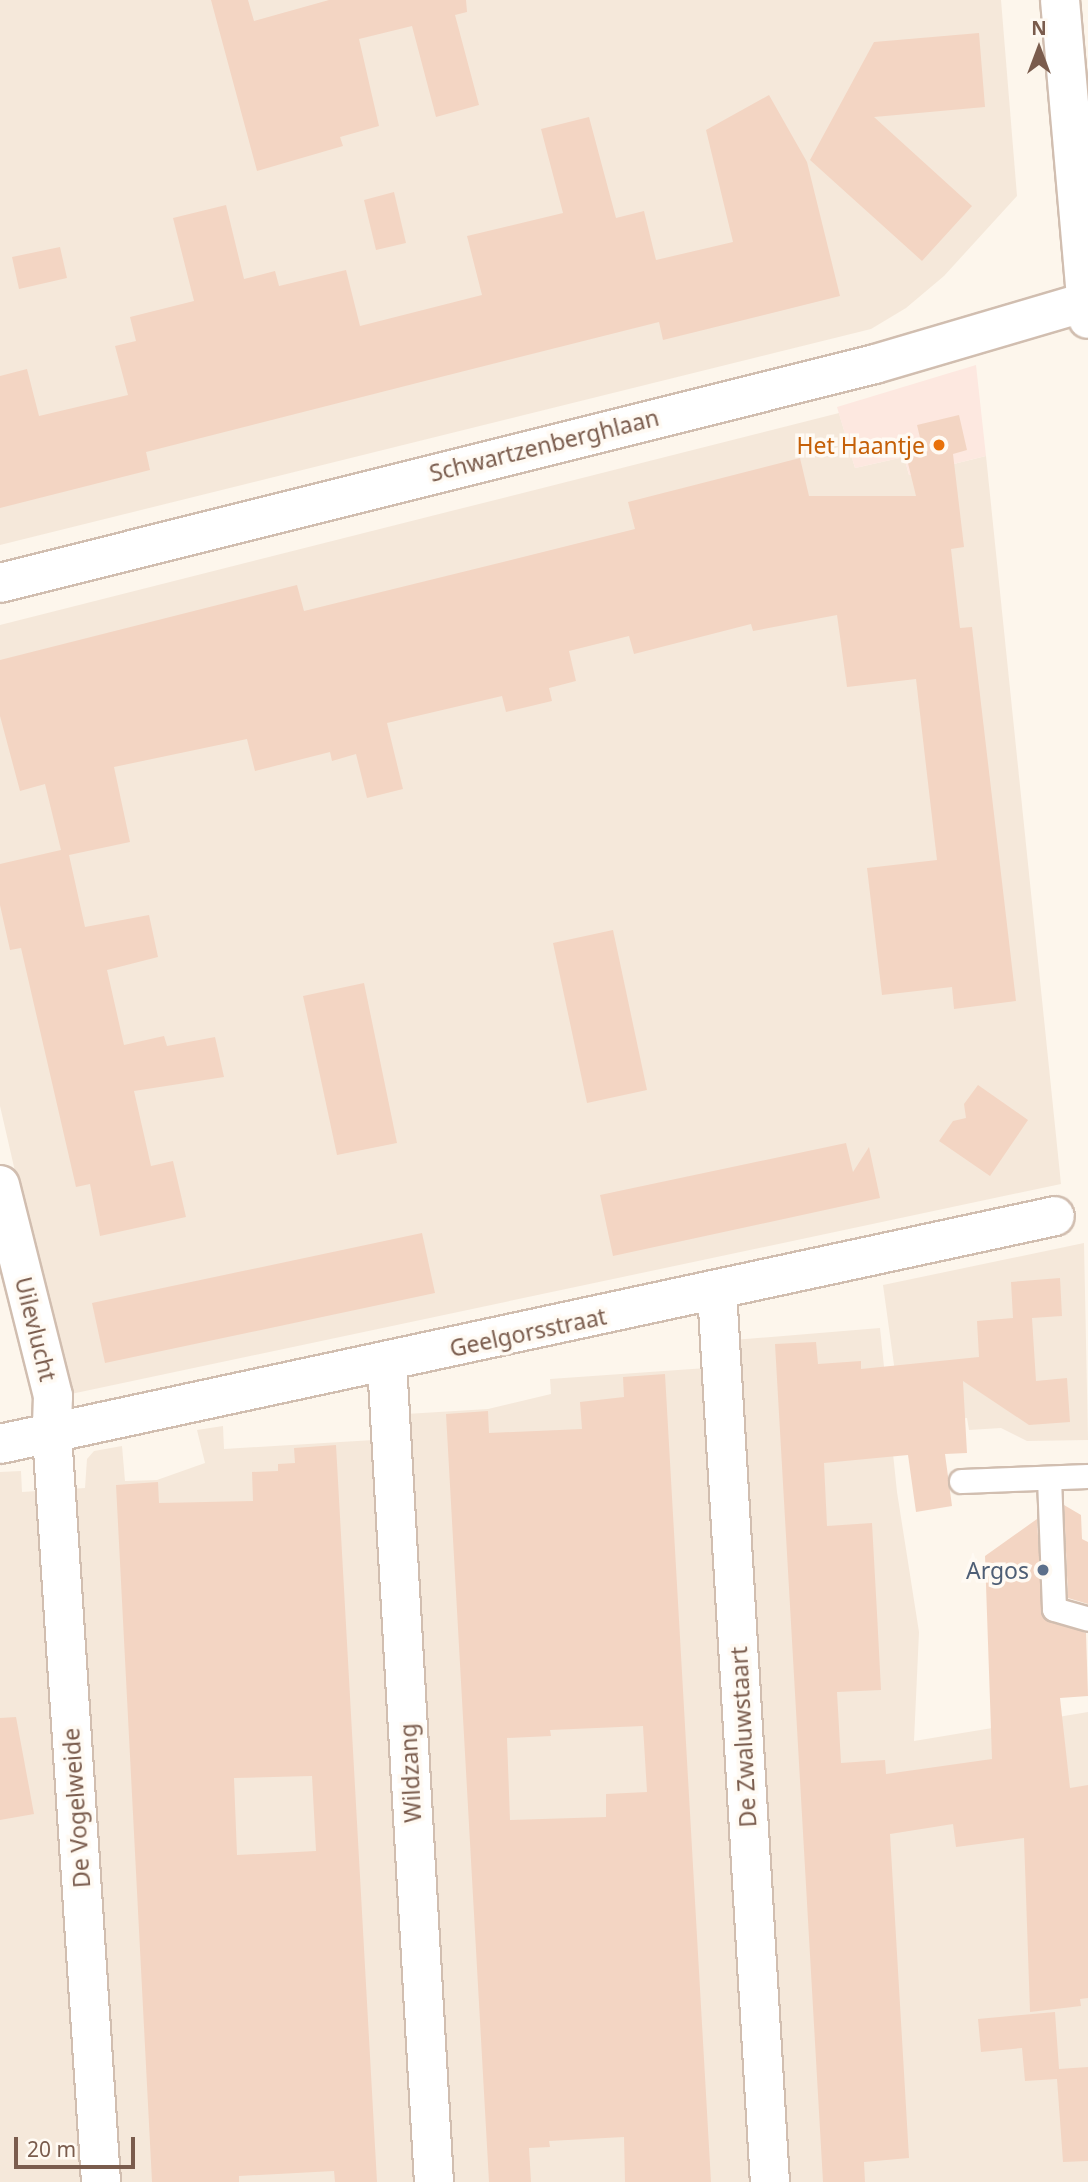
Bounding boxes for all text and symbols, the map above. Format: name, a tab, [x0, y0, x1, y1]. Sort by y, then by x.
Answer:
north arrow	[1004, 14, 1074, 84]
text: N	[1031, 15, 1047, 41]
street label: Schwartzenberghlaan	[426, 403, 662, 487]
place label: Het Haantje	[796, 431, 925, 459]
marker: Het Haantje	[931, 437, 947, 453]
street label: Uilevlucht	[10, 1274, 62, 1384]
street label: Geelgorsstraat	[447, 1302, 609, 1362]
place label: Argos	[966, 1556, 1029, 1584]
marker: Argos	[1035, 1562, 1051, 1578]
street label: De Zwaluwstaart	[724, 1646, 762, 1828]
street label: Wildzang	[394, 1723, 426, 1823]
street label: De Vogelweide	[57, 1727, 95, 1889]
scale bar	[18, 2122, 138, 2166]
text: 20 m	[27, 2135, 76, 2163]

